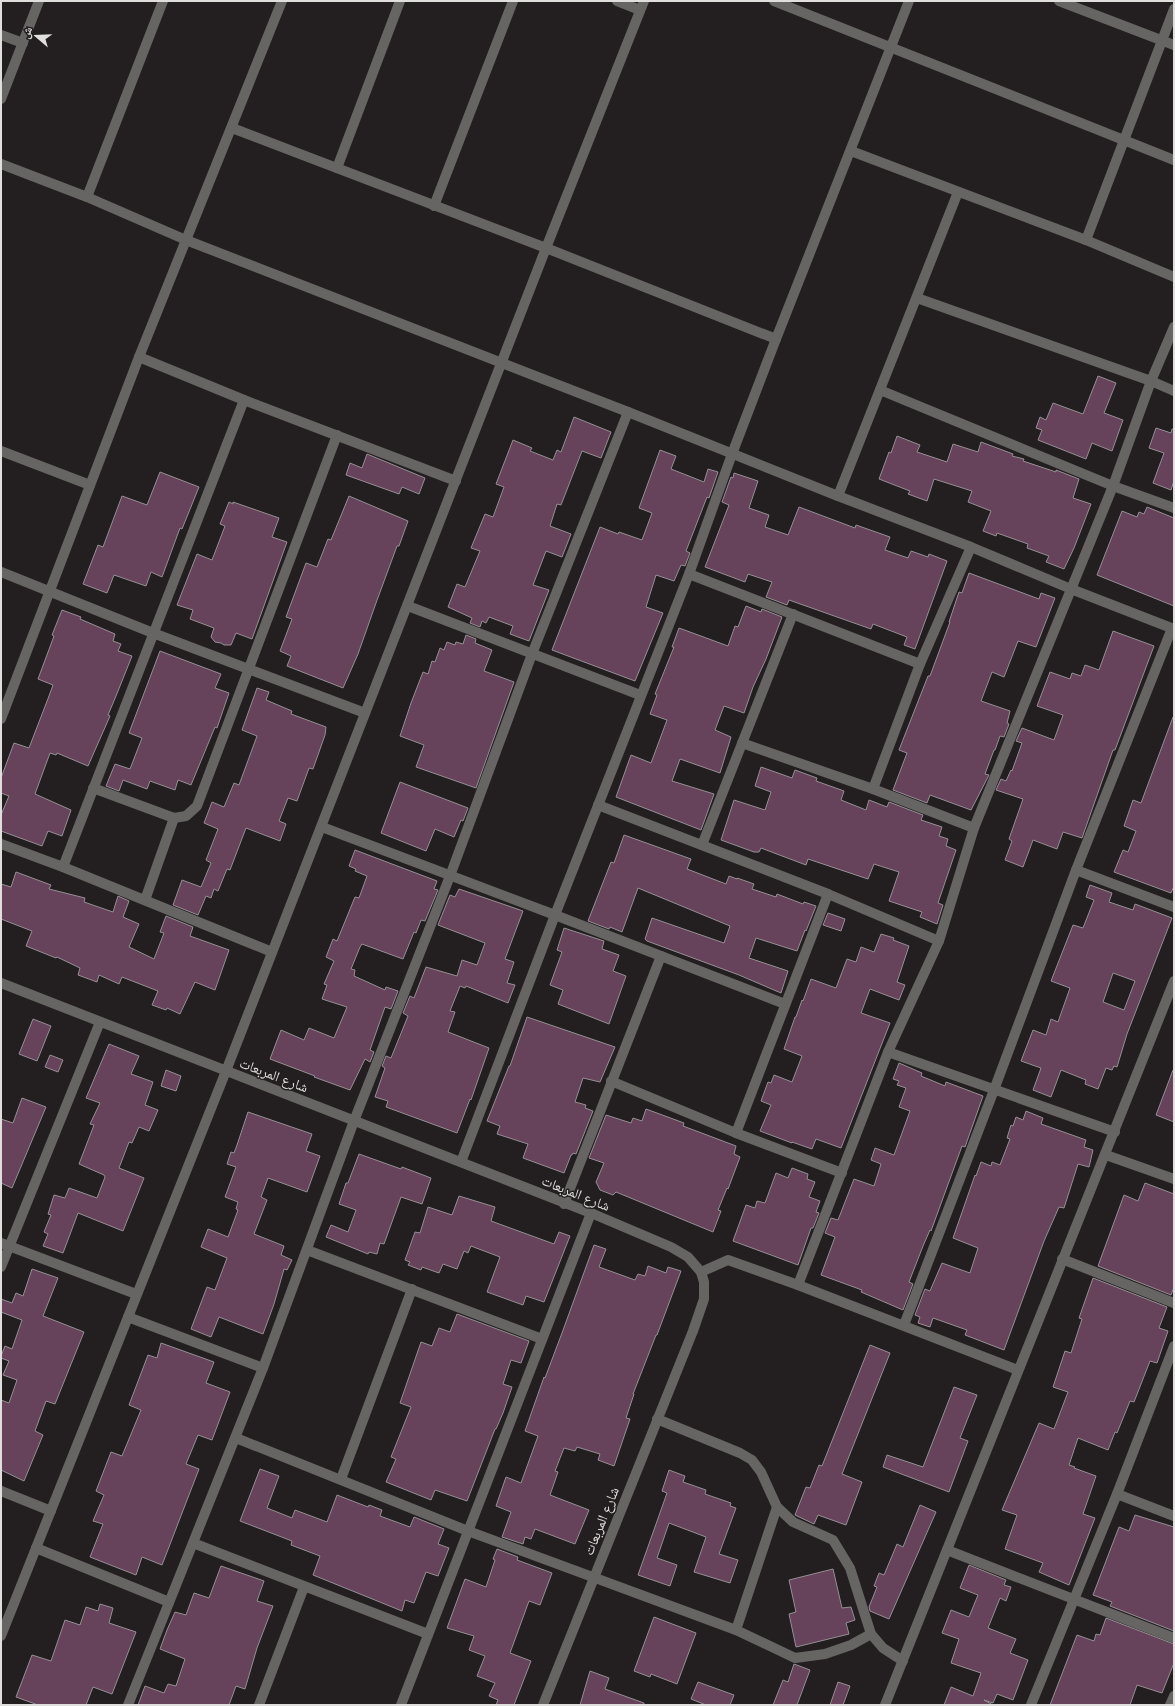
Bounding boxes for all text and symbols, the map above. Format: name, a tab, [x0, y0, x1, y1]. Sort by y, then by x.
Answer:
north arrow	[16, 16, 56, 56]
text: ش	[19, 25, 36, 41]
street label: شارع المربعات	[237, 1055, 311, 1097]
street label: شارع المربعات	[539, 1172, 612, 1216]
street label: شارع المربعات	[580, 1485, 624, 1558]

